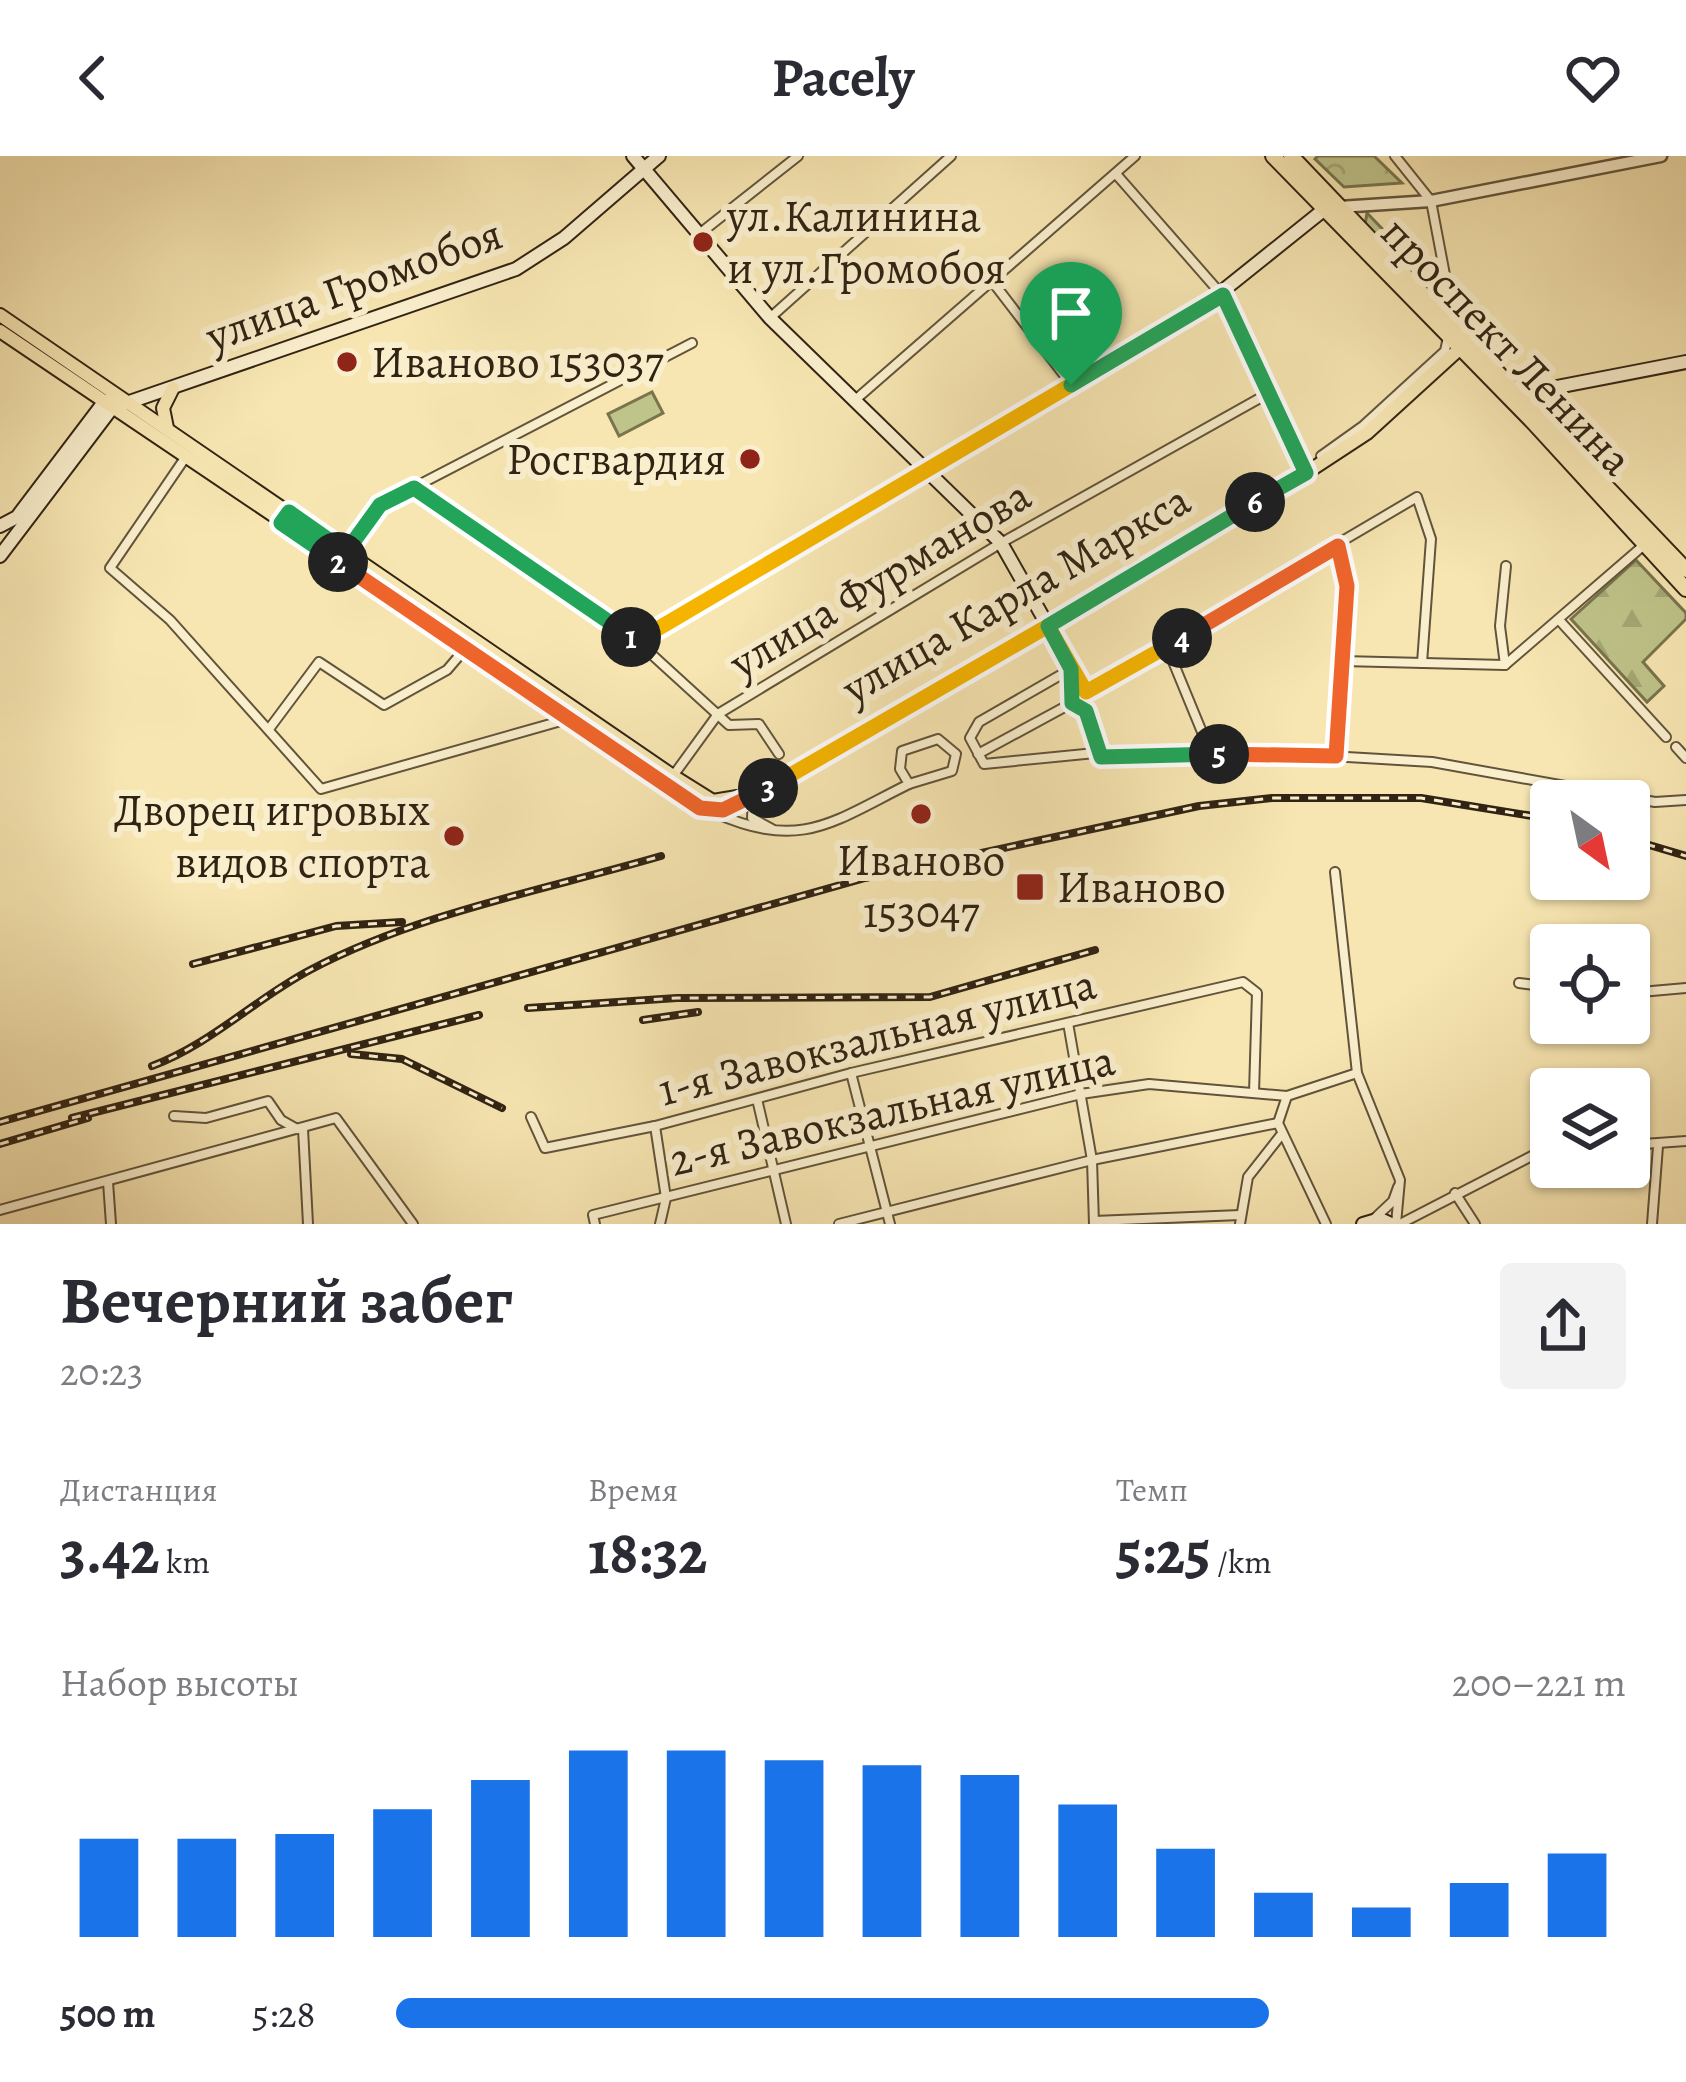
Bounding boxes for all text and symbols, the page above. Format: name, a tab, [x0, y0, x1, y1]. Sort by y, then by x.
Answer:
text: Pacely	[772, 41, 914, 115]
icon: back	[60, 45, 126, 111]
icon: heart	[1560, 45, 1626, 111]
place label: ул.Калинина и ул.Громобоя	[726, 185, 1006, 299]
street label: улица Громобоя	[196, 203, 511, 368]
street label: проспект Ленина	[1367, 203, 1647, 489]
marker: ул.Калинина и ул.Громобоя	[690, 229, 716, 255]
pin	[1020, 262, 1122, 385]
icon: arrive	[1038, 280, 1104, 346]
place label: Иваново 153037	[371, 331, 664, 393]
marker: Иваново 153037	[334, 349, 360, 375]
place label: Росгвардия	[506, 428, 726, 490]
marker: Росгвардия	[737, 446, 763, 472]
street label: улица Фурманова	[717, 464, 1043, 694]
street label: улица Карла Маркса	[830, 469, 1202, 720]
pin: 6	[1225, 472, 1285, 532]
text: 6	[1247, 479, 1263, 524]
pin: 2	[308, 532, 368, 592]
text: 2	[330, 539, 346, 584]
pin: 1	[601, 607, 661, 667]
pin: 4	[1152, 608, 1212, 668]
text: 1	[625, 614, 637, 659]
text: 4	[1174, 615, 1190, 660]
pin: 5	[1189, 724, 1249, 784]
text: 5	[1212, 731, 1226, 776]
pin: 3	[738, 758, 798, 818]
text: 3	[761, 765, 775, 810]
place label: Дворец игровых видов спорта	[114, 779, 430, 893]
north arrow	[1530, 780, 1650, 900]
map controls	[1530, 780, 1650, 1188]
marker: Иваново 153047	[908, 801, 934, 827]
marker: Дворец игровых видов спорта	[441, 823, 467, 849]
place label: Иваново 153047	[837, 829, 1005, 943]
place label: Иваново	[1057, 856, 1226, 918]
marker: Иваново	[1014, 871, 1046, 903]
button: locate	[1530, 924, 1650, 1044]
street label: 1-я Завокзальная улица	[652, 953, 1102, 1121]
street label: 2-я Завокзальная улица	[663, 1029, 1121, 1191]
button: layers	[1530, 1068, 1650, 1188]
text: Вечерний забег	[60, 1255, 513, 1345]
button: share	[1500, 1263, 1626, 1389]
text: 20:23	[60, 1345, 143, 1398]
text: Дистанция	[60, 1467, 217, 1512]
text: Время	[588, 1467, 678, 1512]
text: Темп	[1116, 1467, 1188, 1512]
text: 3.42	[60, 1512, 159, 1594]
text: 18:32	[588, 1512, 707, 1594]
text: 5:25	[1116, 1512, 1211, 1594]
text: km	[159, 1539, 210, 1584]
text: /km	[1211, 1539, 1272, 1584]
text: Набор высоты	[60, 1656, 299, 1709]
text: 200–221 m	[1452, 1656, 1626, 1709]
text: 500 m	[60, 1987, 155, 2040]
text: 5:28	[252, 1987, 316, 2040]

